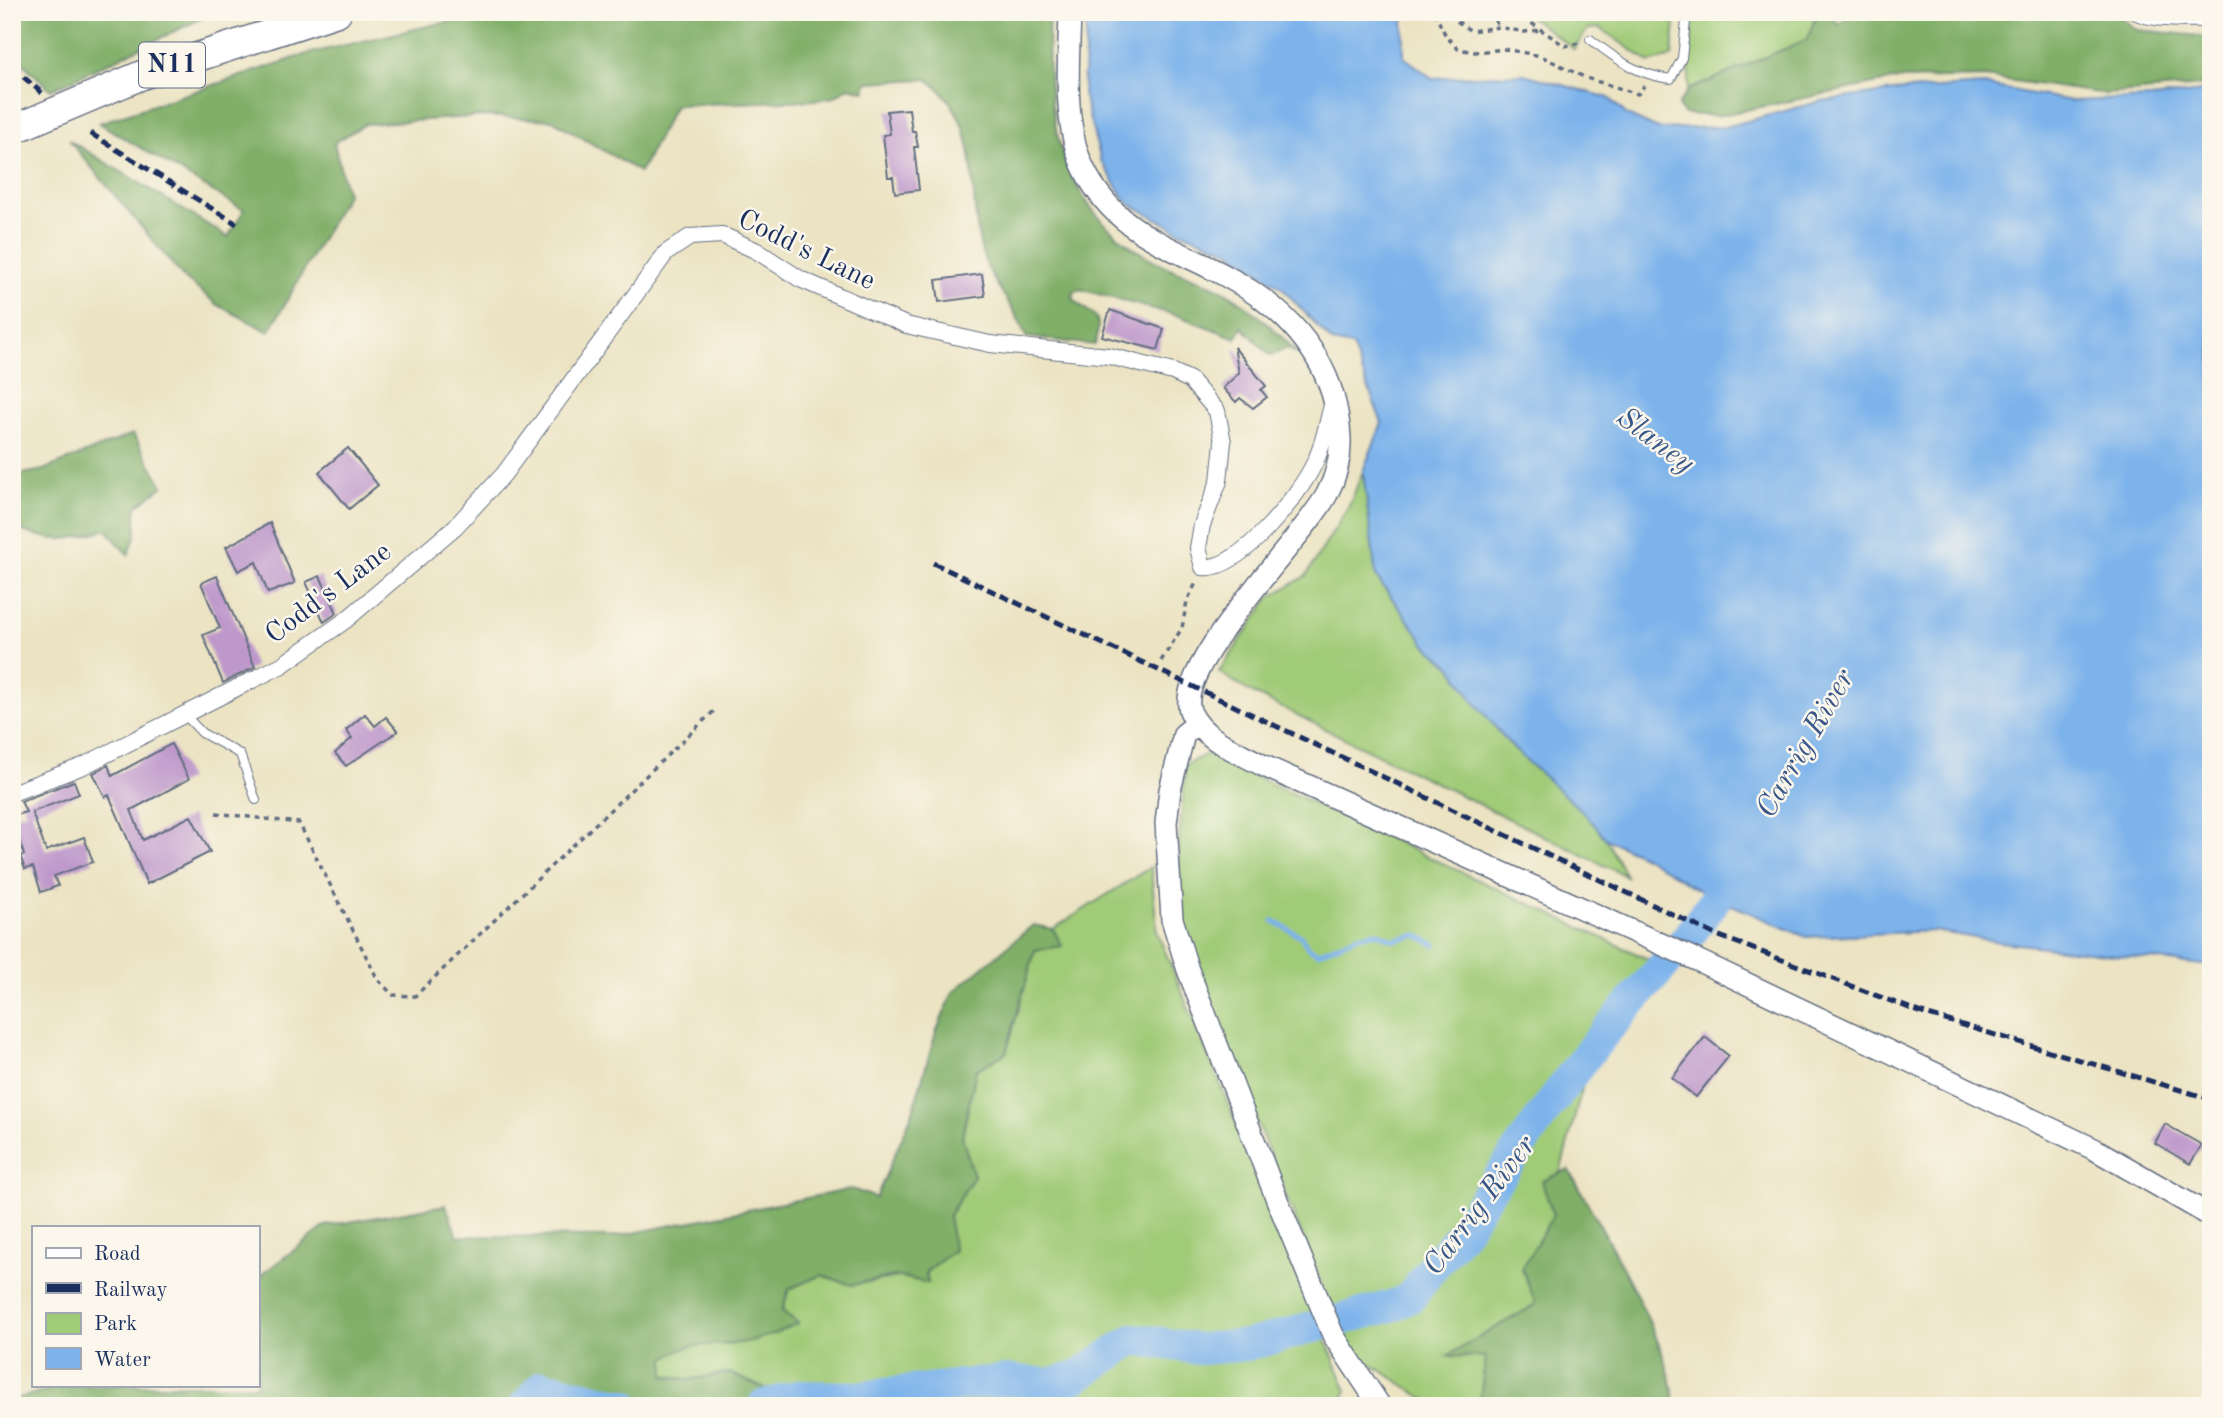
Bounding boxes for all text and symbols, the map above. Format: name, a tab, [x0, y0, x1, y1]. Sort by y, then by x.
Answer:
road number: N11	[139, 43, 205, 88]
street label: Codd's Lane	[733, 206, 879, 296]
water label: Slaney	[1611, 402, 1700, 480]
street label: Codd's Lane	[261, 538, 397, 650]
water label: Carrig River	[1752, 664, 1861, 823]
water label: Carrig River	[1418, 1130, 1543, 1281]
legend	[32, 1226, 259, 1386]
text: Road	[94, 1244, 141, 1265]
text: Railway	[94, 1280, 168, 1301]
text: Park	[94, 1314, 137, 1335]
text: Water	[94, 1350, 151, 1371]

